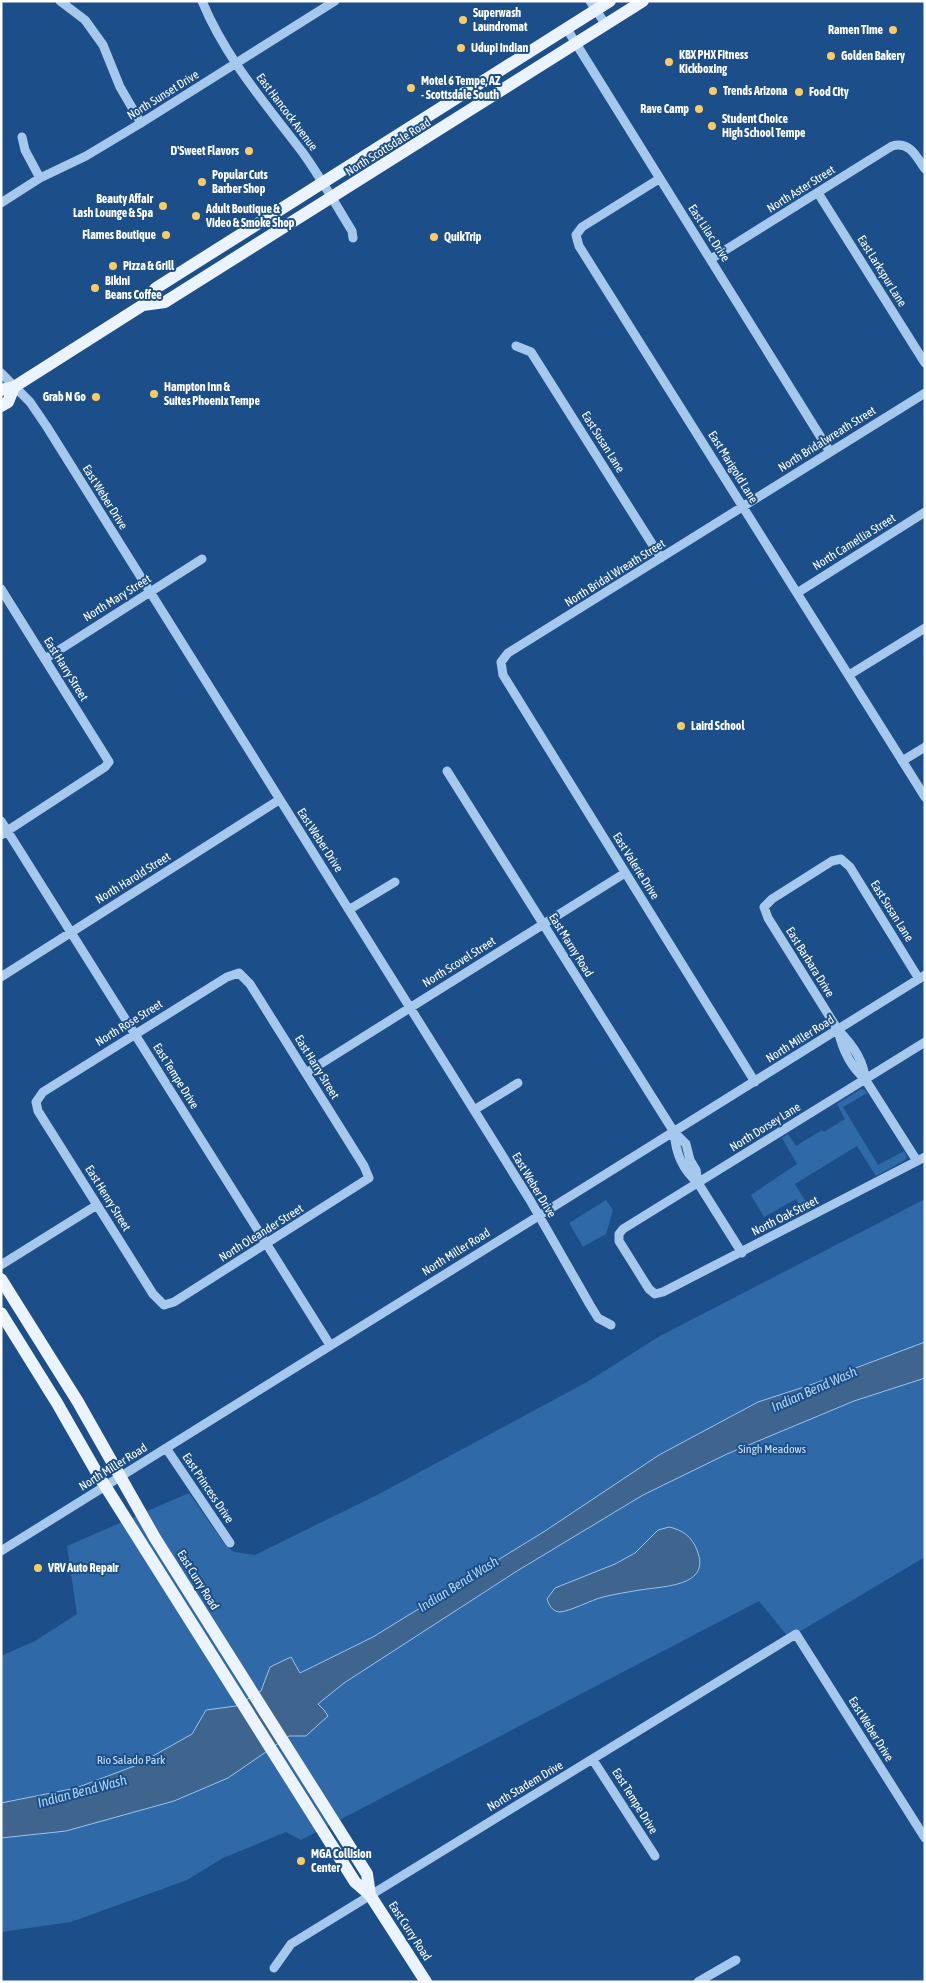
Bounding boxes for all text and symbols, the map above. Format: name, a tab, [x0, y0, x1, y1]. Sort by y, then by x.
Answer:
place label: Superwash Laundromat	[473, 6, 528, 34]
marker: Superwash Laundromat	[457, 14, 469, 26]
place label: Ramen Time	[828, 23, 884, 37]
marker: Ramen Time	[887, 24, 899, 36]
place label: Udupi Indian	[471, 41, 529, 55]
marker: Udupi Indian	[455, 42, 467, 54]
place label: KBX PHX Fitness Kickboxing	[679, 48, 749, 76]
place label: Golden Bakery	[841, 49, 905, 63]
marker: Golden Bakery	[825, 50, 837, 62]
marker: KBX PHX Fitness Kickboxing	[663, 56, 675, 68]
street label: North Sunset Drive	[125, 67, 201, 123]
street label: East Hancock Avenue	[253, 71, 321, 153]
place label: Motel 6 Tempe, AZ - Scottsdale South	[421, 74, 501, 102]
marker: Motel 6 Tempe, AZ - Scottsdale South	[405, 82, 417, 94]
place label: Trends Arizona	[723, 84, 788, 98]
marker: Trends Arizona	[707, 85, 719, 97]
place label: Food City	[809, 85, 849, 99]
marker: Food City	[793, 86, 805, 98]
place label: Rave Camp	[640, 102, 689, 116]
marker: Rave Camp	[693, 103, 705, 115]
place label: Student Choice High School Tempe	[722, 112, 806, 140]
street label: North Scottsdale Road	[343, 115, 433, 179]
marker: Student Choice High School Tempe	[706, 120, 718, 132]
place label: D'Sweet Flavors	[171, 144, 240, 158]
marker: D'Sweet Flavors	[243, 145, 255, 157]
street label: North Aster Street	[764, 162, 838, 215]
place label: Popular Cuts Barber Shop	[212, 168, 268, 196]
marker: Popular Cuts Barber Shop	[196, 176, 208, 188]
place label: Beauty Affair Lash Lounge & Spa	[73, 192, 153, 220]
marker: Beauty Affair Lash Lounge & Spa	[157, 200, 169, 212]
place label: Adult Boutique & Video & Smoke Shop	[205, 202, 295, 230]
street label: East Lilac Drive	[685, 202, 733, 264]
marker: Adult Boutique & Video & Smoke Shop	[190, 210, 202, 222]
place label: Flames Boutique	[82, 228, 157, 242]
marker: Flames Boutique	[160, 229, 172, 241]
place label: QuikTrip	[444, 230, 482, 244]
marker: QuikTrip	[428, 231, 440, 243]
street label: East Larkspur Lane	[854, 233, 910, 309]
place label: Pizza & Grill	[123, 259, 175, 273]
marker: Pizza & Grill	[107, 260, 119, 272]
place label: Bikini Beans Coffee	[105, 274, 162, 302]
marker: Bikini Beans Coffee	[89, 282, 101, 294]
place label: Hampton Inn & Suites Phoenix Tempe	[164, 380, 260, 408]
marker: Hampton Inn & Suites Phoenix Tempe	[148, 388, 160, 400]
place label: Grab N Go	[43, 390, 86, 404]
marker: Grab N Go	[90, 391, 102, 403]
street label: North Bridalwreath Street	[776, 403, 879, 475]
street label: East Susan Lane	[579, 409, 627, 475]
street label: East Marigold Lane	[705, 428, 761, 506]
street label: East Weber Drive	[80, 462, 130, 532]
street label: North Camellia Street	[810, 511, 898, 573]
street label: North Bridal Wreath Street	[562, 536, 668, 610]
street label: North Mary Street	[81, 571, 154, 624]
street label: East Harry Street	[41, 635, 91, 704]
place label: Laird School	[691, 719, 745, 733]
marker: Laird School	[675, 720, 687, 732]
street label: East Weber Drive	[294, 805, 346, 875]
street label: East Valerie Drive	[610, 830, 662, 902]
street label: North Harold Street	[93, 849, 173, 907]
street label: East Susan Lane	[868, 878, 916, 944]
street label: East Marny Road	[546, 911, 596, 979]
street label: East Barbara Drive	[783, 924, 837, 1000]
street label: North Scovel Street	[420, 934, 499, 990]
street label: North Rose Street	[93, 997, 166, 1049]
street label: North Miller Road	[763, 1012, 837, 1066]
street label: East Harry Street	[292, 1033, 342, 1102]
street label: East Tempe Drive	[150, 1041, 202, 1111]
street label: North Dorsey Lane	[727, 1100, 803, 1154]
street label: East Weber Drive	[509, 1150, 559, 1220]
street label: East Henry Street	[82, 1163, 134, 1234]
street label: North Oak Street	[749, 1193, 821, 1239]
street label: North Oleander Street	[216, 1201, 306, 1265]
street label: North Miller Road	[419, 1225, 493, 1279]
water label: Indian Bend Wash	[769, 1363, 859, 1415]
street label: North Miller Road	[76, 1440, 150, 1494]
park label: Singh Meadows	[738, 1442, 806, 1456]
street label: East Princess Drive	[179, 1450, 237, 1526]
street label: East Curry Road	[174, 1548, 222, 1612]
water label: Indian Bend Wash	[415, 1553, 501, 1615]
place label: VRV Auto Repair	[47, 1561, 119, 1575]
marker: VRV Auto Repair	[32, 1562, 44, 1574]
street label: East Weber Drive	[846, 1694, 896, 1764]
park label: Rio Salado Park	[97, 1753, 166, 1767]
street label: North Stadem Drive	[485, 1758, 565, 1814]
street label: East Tempe Drive	[609, 1766, 661, 1836]
water label: Indian Bend Wash	[36, 1771, 129, 1811]
place label: MGA Collision Center	[311, 1847, 372, 1875]
marker: MGA Collision Center	[295, 1855, 307, 1867]
street label: East Curry Road	[386, 1899, 434, 1963]

